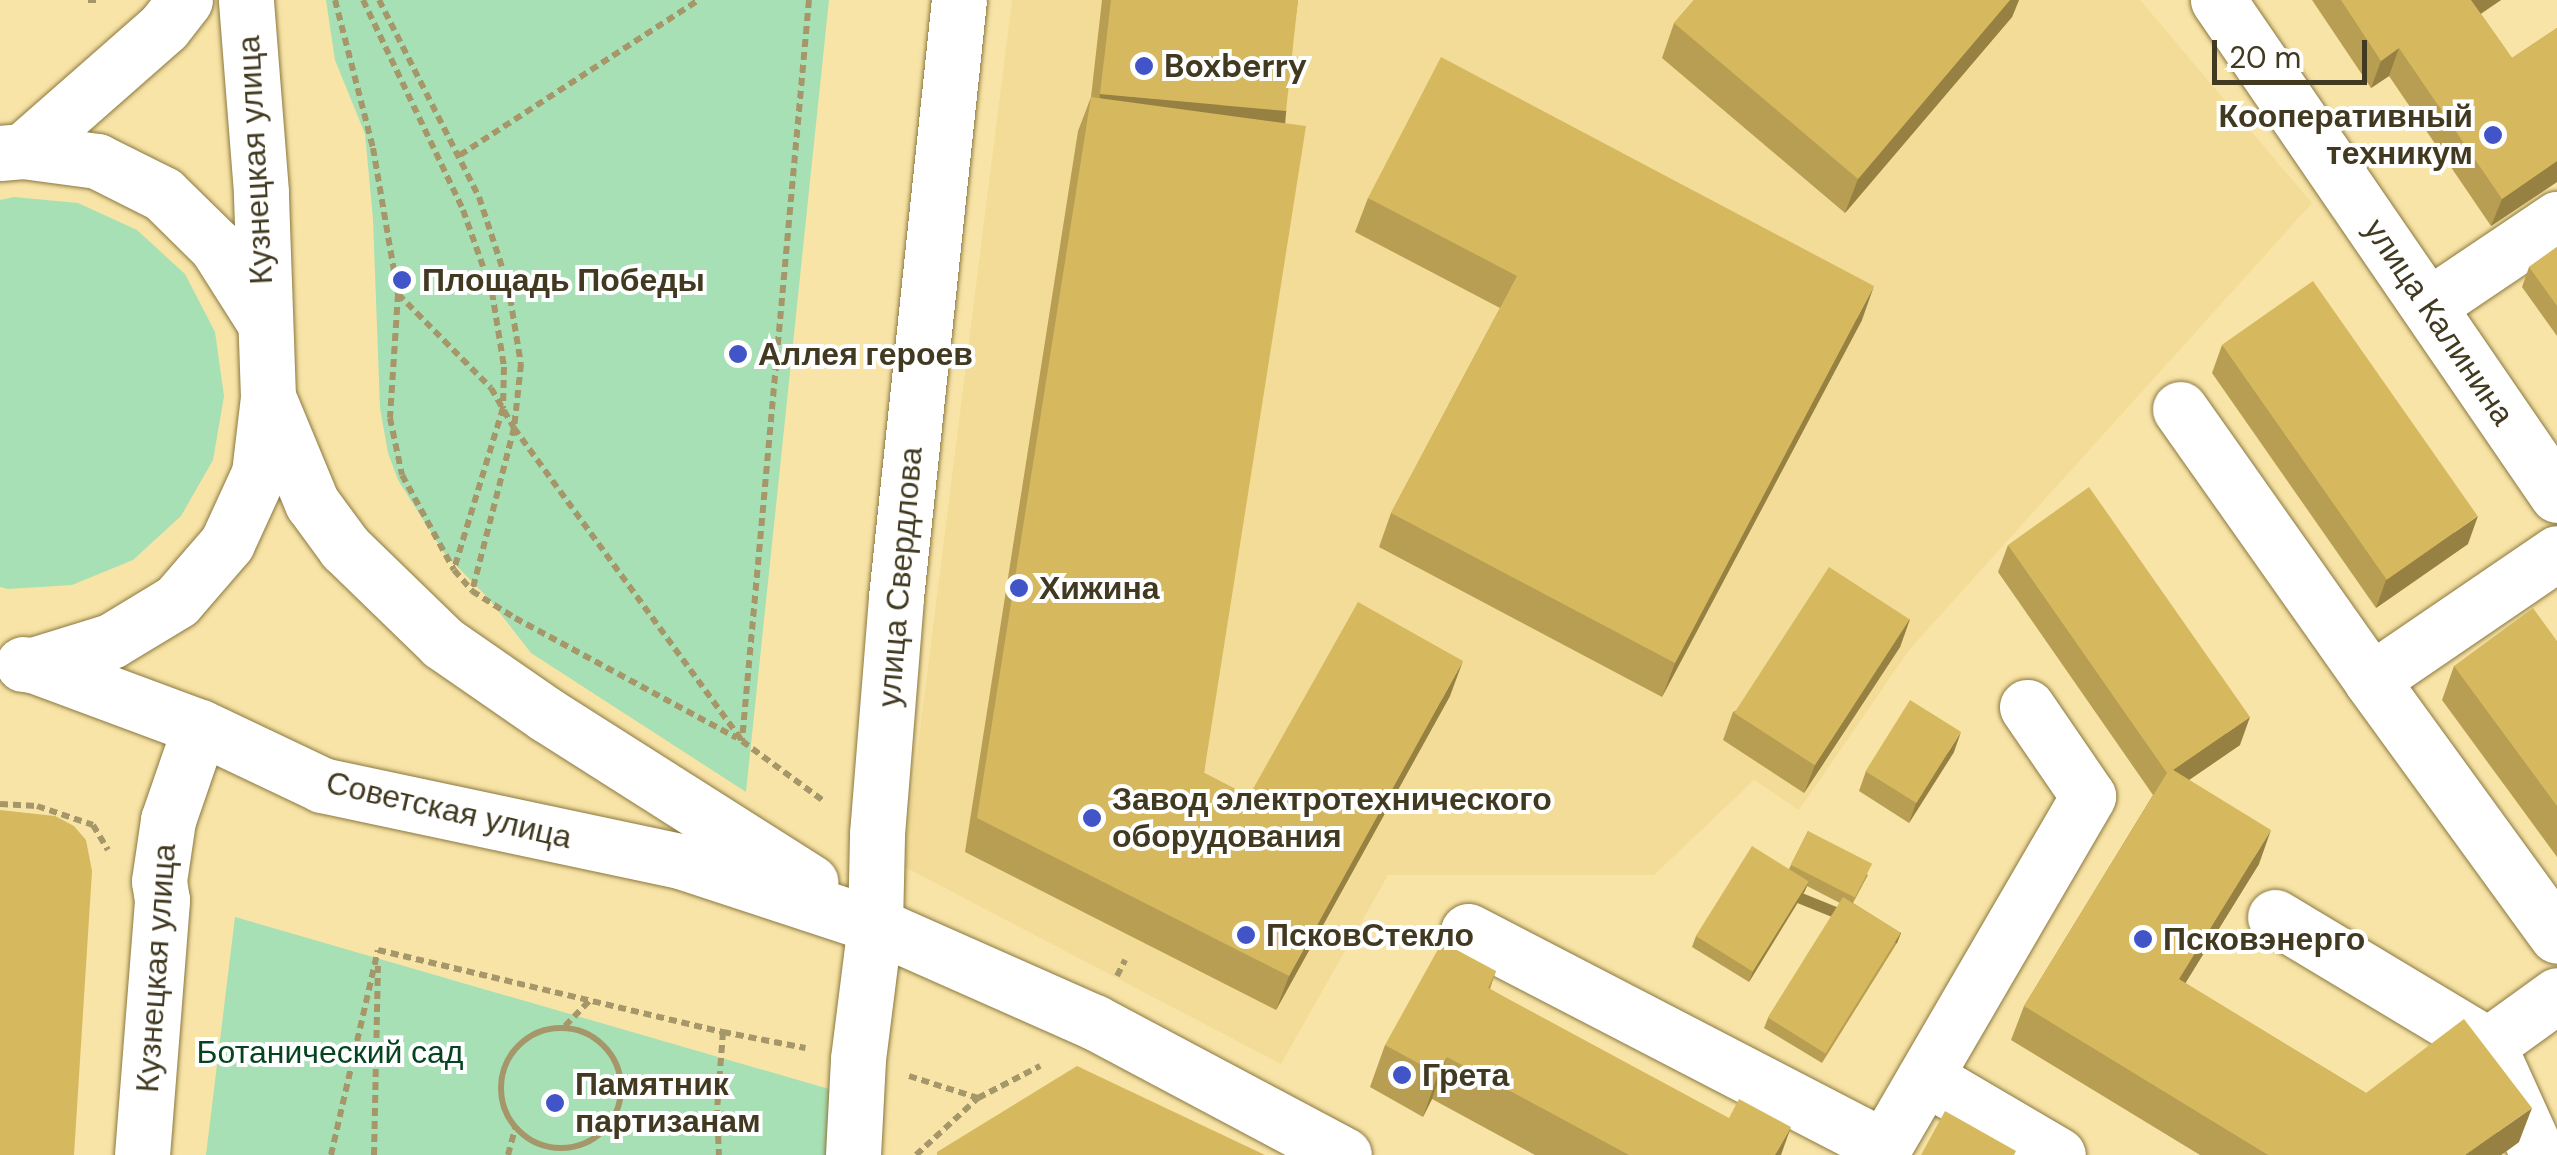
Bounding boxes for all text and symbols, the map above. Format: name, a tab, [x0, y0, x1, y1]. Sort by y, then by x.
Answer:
scale bar	[2217, 20, 2372, 82]
street label: Кузнецкая улица	[229, 34, 281, 286]
text: 20 m	[2229, 38, 2301, 77]
place label: Boxberry	[1164, 47, 1307, 85]
marker: Boxberry	[1133, 55, 1155, 77]
place label: Кооперативный техникум	[2219, 98, 2473, 173]
marker: Кооперативный техникум	[2482, 124, 2504, 146]
street label: улица Калинина	[2356, 212, 2522, 432]
place label: Площадь Победы	[422, 261, 705, 299]
marker: Площадь Победы	[391, 269, 413, 291]
place label: Аллея героев	[758, 335, 973, 373]
marker: Аллея героев	[727, 343, 749, 365]
street label: улица Свердлова	[869, 445, 931, 709]
place label: Хижина	[1039, 569, 1160, 607]
marker: Хижина	[1008, 577, 1030, 599]
street label: Советская улица	[322, 763, 576, 857]
place label: Завод электротехнического оборудования	[1112, 781, 1552, 856]
marker: Завод электротехнического оборудования	[1081, 807, 1103, 829]
street label: Кузнецкая улица	[128, 842, 184, 1094]
place label: ПсковСтекло	[1266, 916, 1474, 954]
place label: Псковэнерго	[2163, 920, 2365, 958]
marker: ПсковСтекло	[1235, 924, 1257, 946]
marker: Псковэнерго	[2132, 928, 2154, 950]
park label: Ботанический сад	[197, 1033, 463, 1071]
place label: Грета	[1422, 1056, 1509, 1094]
marker: Грета	[1391, 1064, 1413, 1086]
place label: Памятник партизанам	[575, 1066, 761, 1141]
marker: Памятник партизанам	[544, 1092, 566, 1114]

